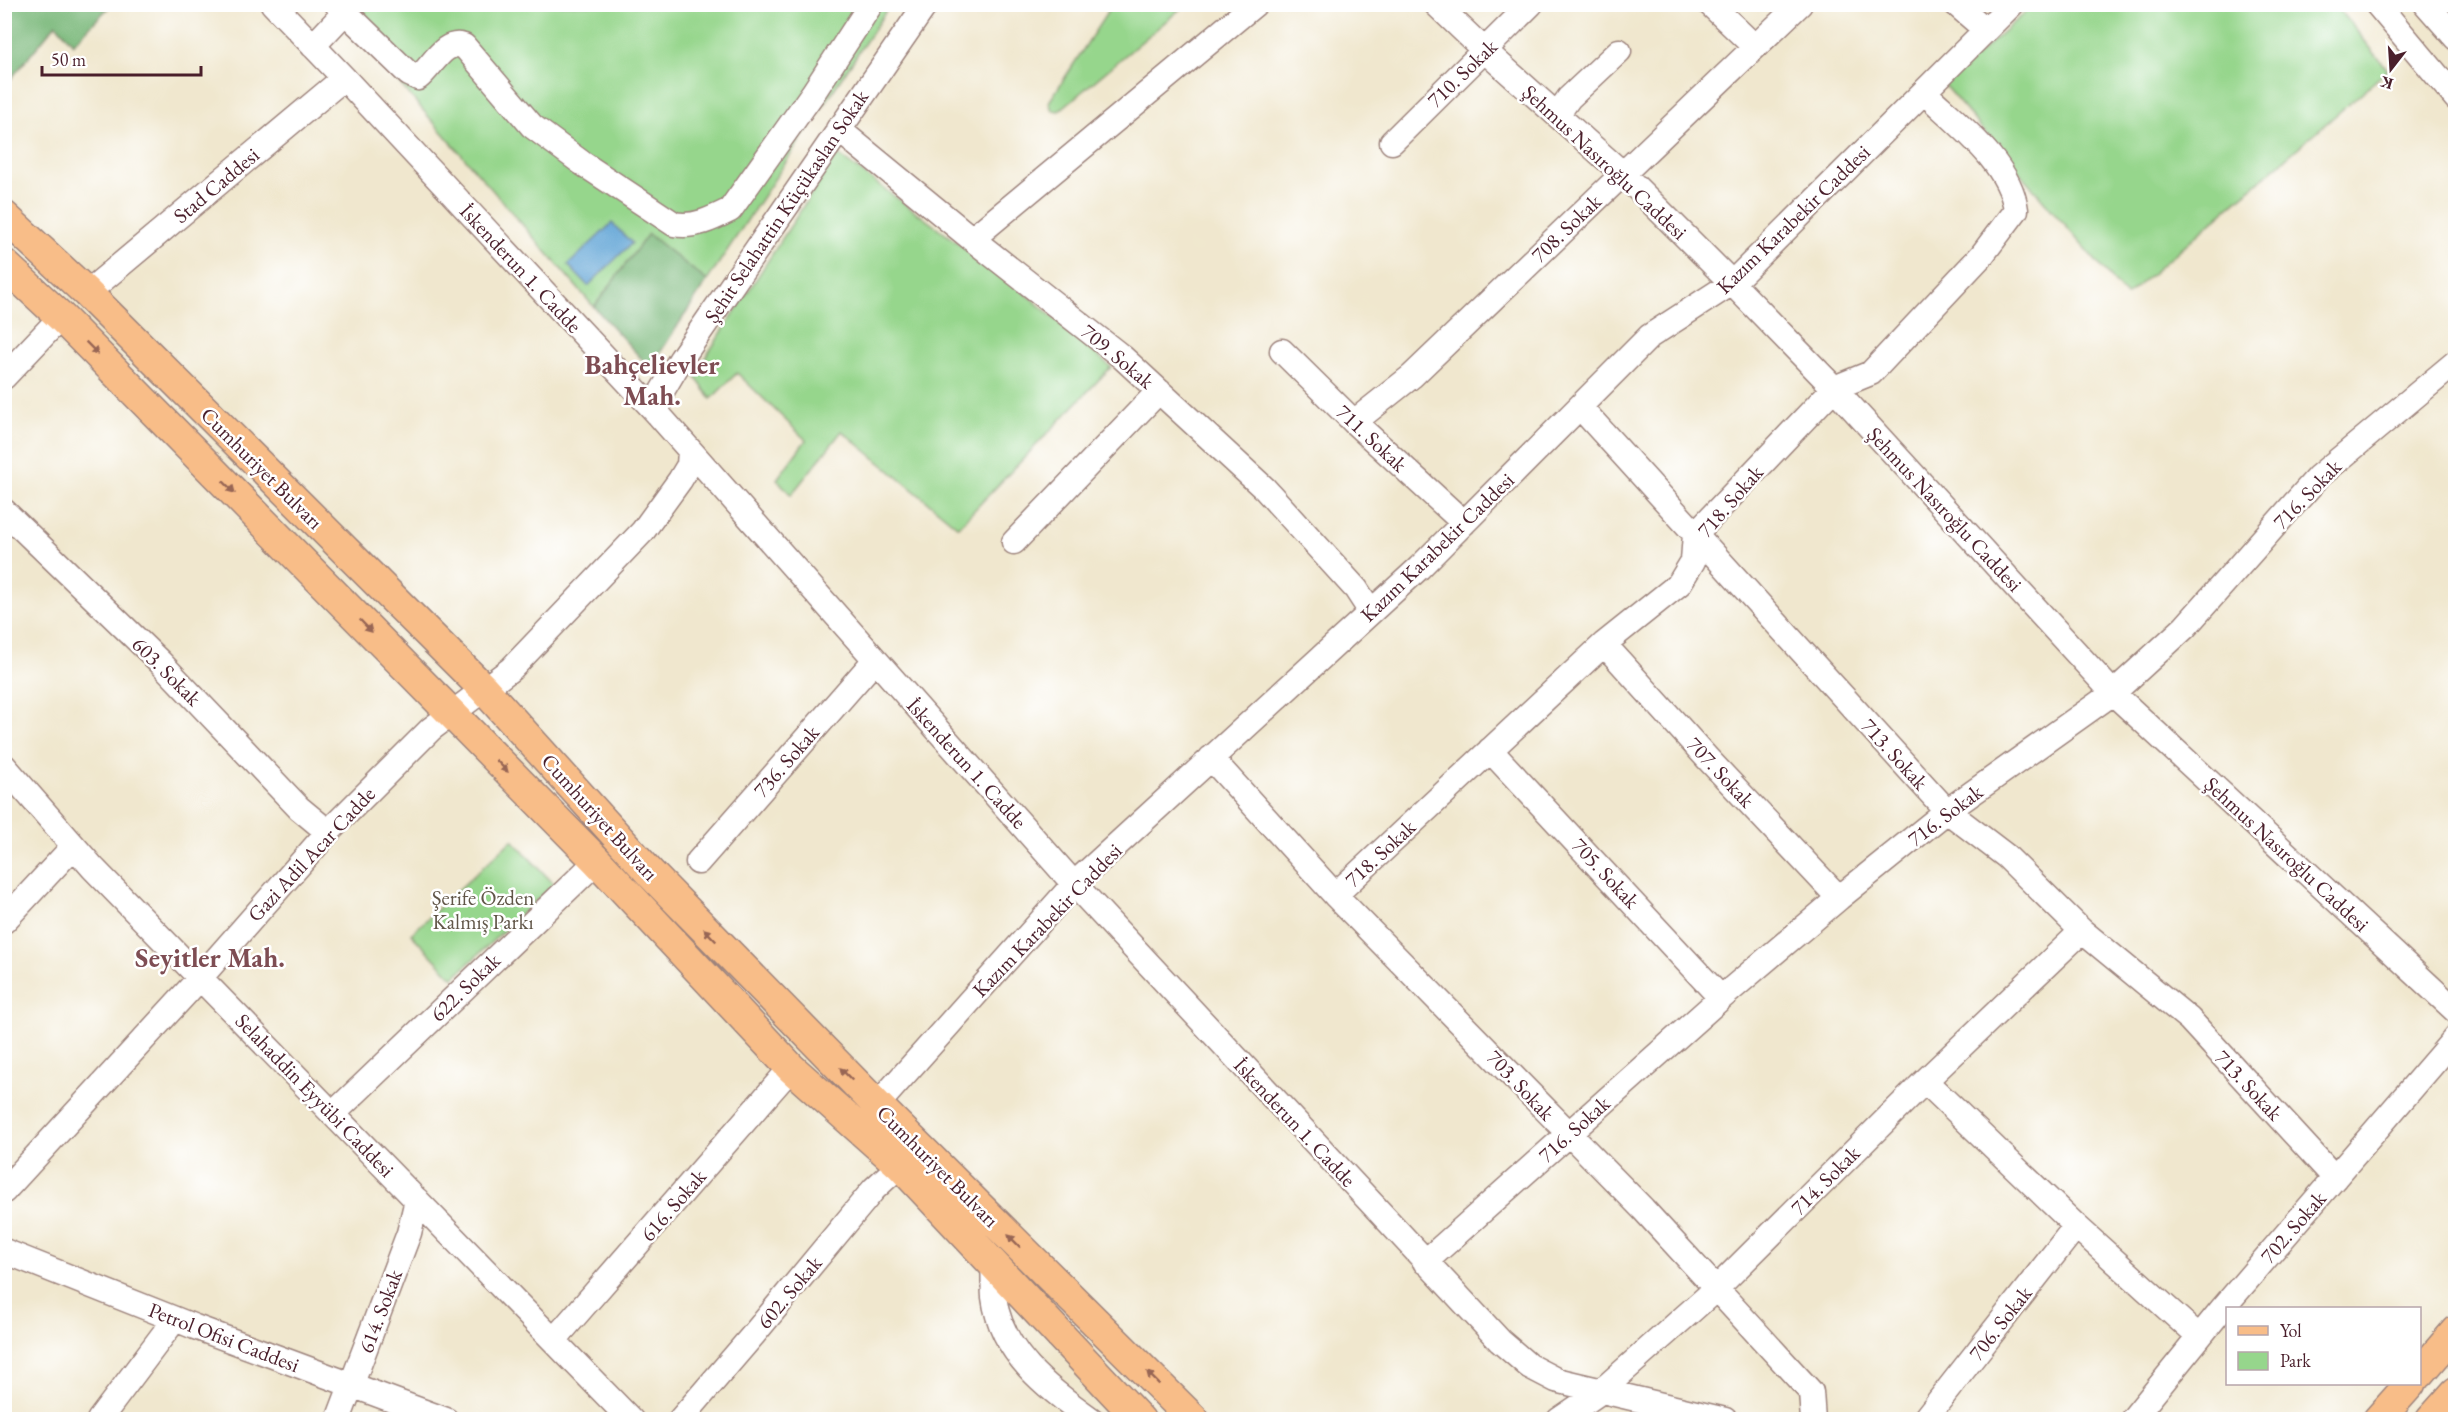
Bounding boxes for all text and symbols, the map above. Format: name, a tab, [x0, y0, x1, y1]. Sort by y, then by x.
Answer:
street label: 710. Sokak	[1421, 32, 1504, 113]
scale bar	[42, 39, 201, 77]
north arrow	[2361, 39, 2421, 99]
text: 50 m	[51, 48, 86, 71]
text: K	[2377, 71, 2396, 95]
street label: Şehmus Nasıroğlu Caddesi	[1517, 79, 1693, 245]
street label: Şehit Selahattin Küçükaslan Sokak	[698, 83, 875, 328]
street label: Kazım Karabekir Caddesi	[1710, 138, 1876, 300]
street label: Stad Caddesi	[167, 141, 265, 229]
street label: 708. Sokak	[1525, 187, 1608, 268]
street label: İskenderun 1. Cadde	[454, 198, 588, 338]
street label: 709. Sokak	[1076, 318, 1161, 395]
one-way arrow	[85, 341, 99, 355]
district label: Bahçelievler Mah.	[585, 347, 720, 413]
street label: 711. Sokak	[1331, 398, 1414, 478]
street label: Cumhuriyet Bulvarı	[195, 401, 329, 535]
street label: Şehmus Nasıroğlu Caddesi	[1862, 421, 2028, 597]
street label: 716. Sokak	[2267, 452, 2348, 535]
street label: 718. Sokak	[1691, 458, 1770, 543]
street label: Kazım Karabekir Caddesi	[1354, 466, 1520, 628]
one-way arrow	[222, 479, 236, 493]
one-way arrow	[359, 619, 373, 634]
street label: 603. Sokak	[127, 631, 208, 712]
street label: İskenderun 1. Cadde	[901, 692, 1033, 834]
street label: 713. Sokak	[1856, 713, 1935, 796]
street label: 736. Sokak	[747, 718, 826, 803]
street label: 707. Sokak	[1681, 731, 1761, 814]
street label: Cumhuriyet Bulvarı	[536, 748, 664, 886]
one-way arrow	[494, 758, 508, 772]
street label: Şehmus Nasıroğlu Caddesi	[2199, 771, 2375, 937]
street label: 716. Sokak	[1902, 777, 1989, 852]
street label: Gazi Adil Acar Cadde	[241, 781, 381, 927]
street label: 718. Sokak	[1339, 813, 1422, 893]
street label: 705. Sokak	[1566, 832, 1646, 915]
street label: Kazım Karabekir Caddesi	[966, 837, 1128, 1003]
park label: Şerife Özden Kalmış Parkı	[432, 884, 534, 935]
one-way arrow	[703, 928, 717, 942]
district label: Seyitler Mah.	[135, 940, 285, 975]
street label: 622. Sokak	[424, 946, 507, 1027]
street label: Selahaddin Eyyübi Caddesi	[230, 1007, 400, 1183]
street label: 703. Sokak	[1481, 1044, 1561, 1127]
street label: 713. Sokak	[2209, 1044, 2289, 1127]
street label: İskenderun 1. Cadde	[1228, 1052, 1362, 1192]
one-way arrow	[839, 1066, 853, 1081]
street label: 716. Sokak	[1533, 1089, 1616, 1168]
street label: Cumhuriyet Bulvarı	[871, 1099, 1005, 1233]
street label: 714. Sokak	[1785, 1139, 1866, 1220]
street label: 616. Sokak	[634, 1162, 713, 1247]
street label: 702. Sokak	[2254, 1184, 2333, 1269]
one-way arrow	[1007, 1234, 1021, 1249]
street label: 602. Sokak	[751, 1249, 828, 1334]
street label: 614. Sokak	[352, 1264, 409, 1357]
street label: 706. Sokak	[1963, 1279, 2038, 1366]
street label: Petrol Ofisi Caddesi	[145, 1296, 303, 1378]
legend	[2226, 1307, 2421, 1385]
text: Yol	[2280, 1319, 2302, 1342]
text: Park	[2280, 1349, 2311, 1372]
one-way arrow	[1146, 1372, 1160, 1386]

